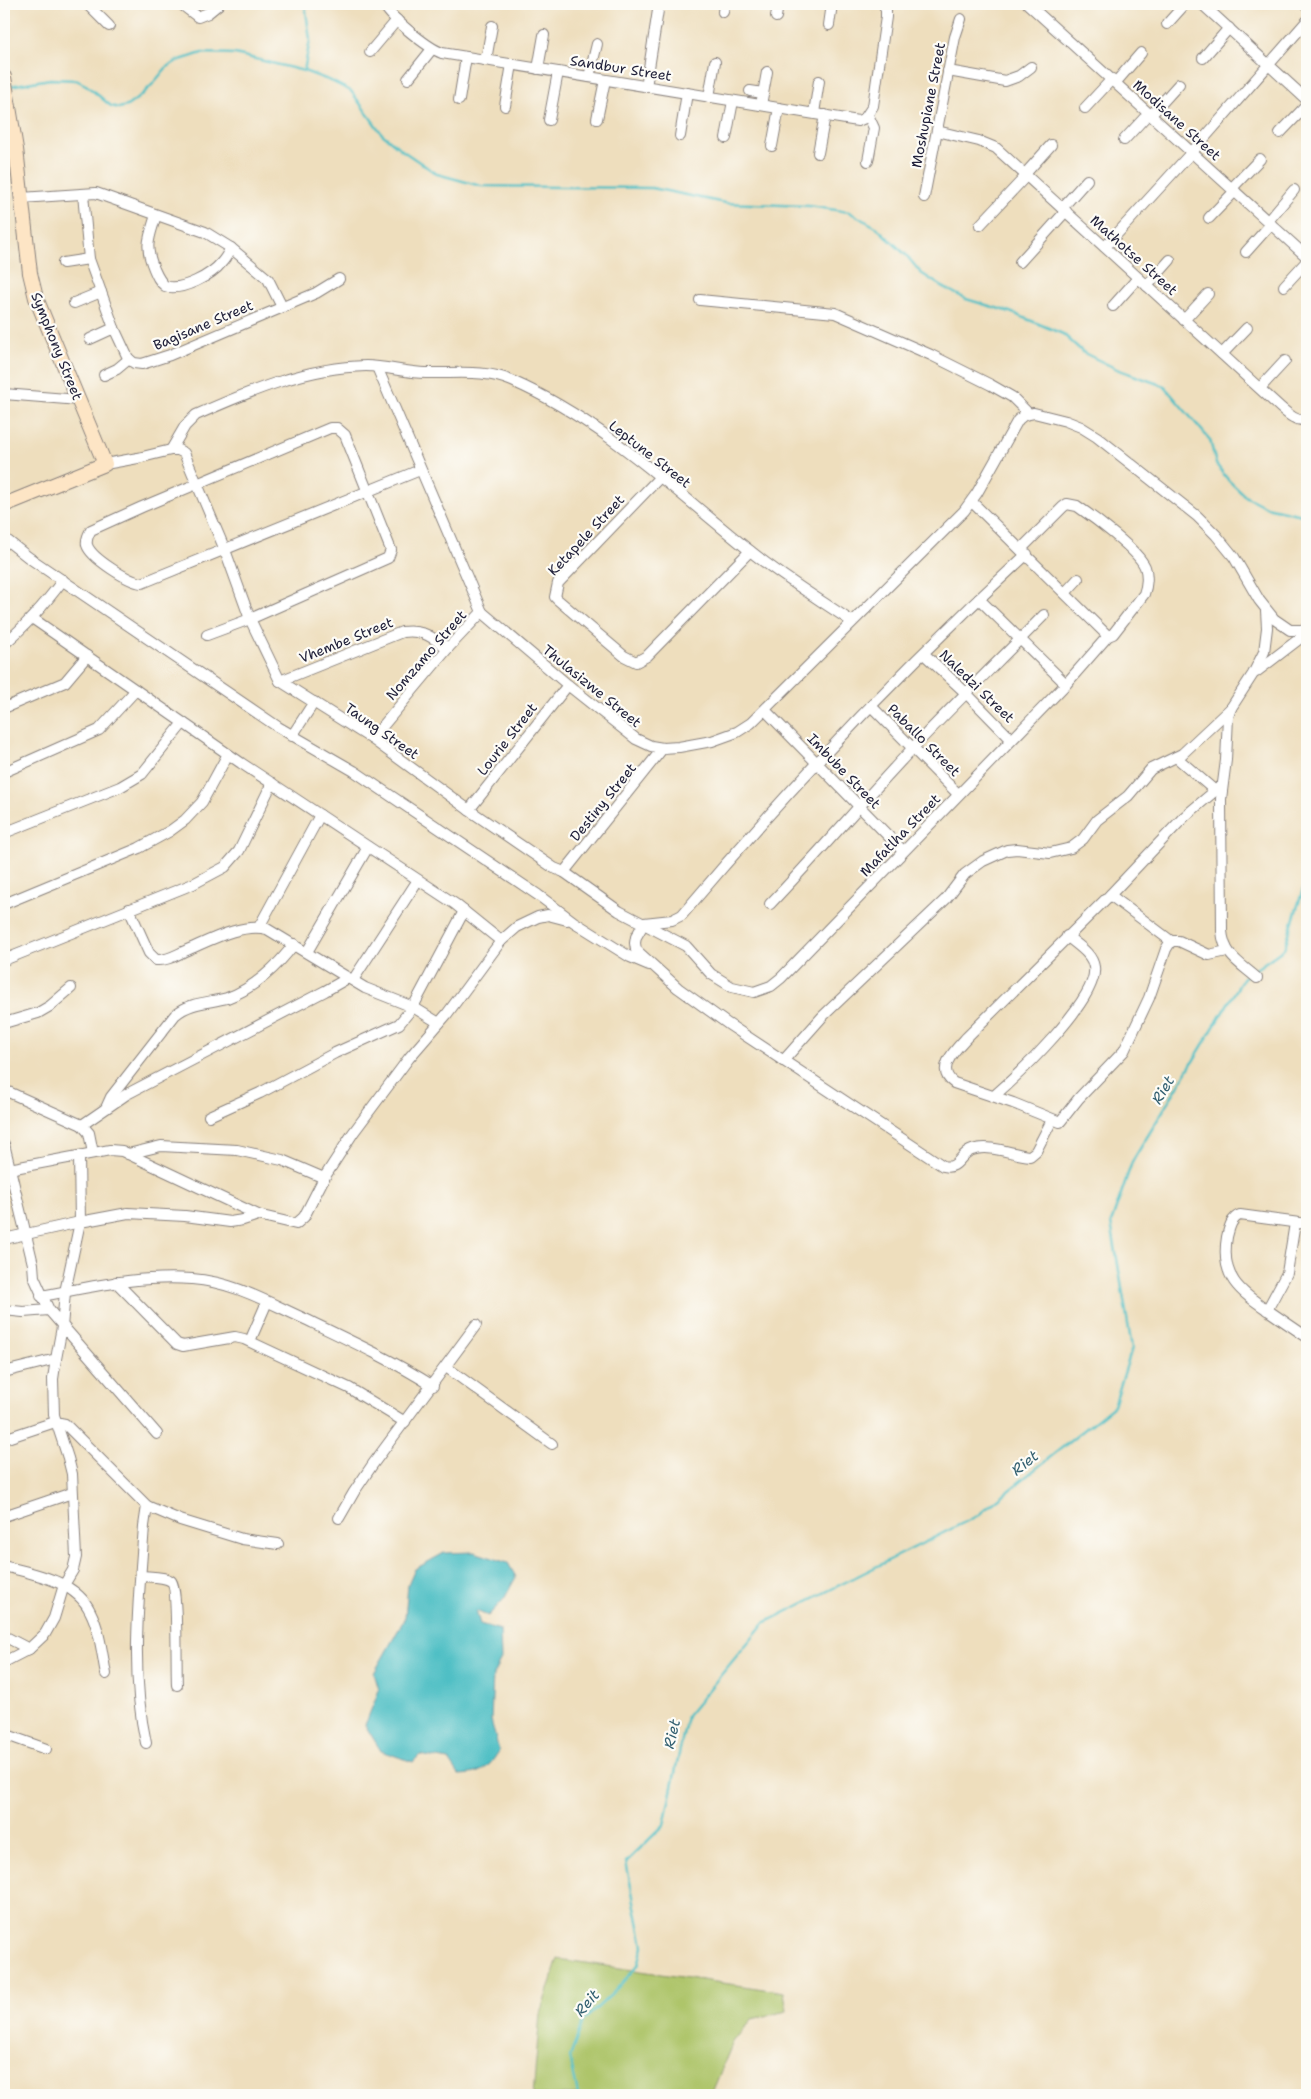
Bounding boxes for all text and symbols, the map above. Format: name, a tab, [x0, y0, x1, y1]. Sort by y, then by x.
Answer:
street label: Moshupiane Street	[907, 41, 949, 169]
street label: Sandbur Street	[569, 51, 673, 85]
street label: Modisane Street	[1129, 76, 1225, 164]
street label: Mathotse Street	[1087, 211, 1181, 299]
street label: Symphony Street	[27, 289, 87, 403]
street label: Bagisane Street	[150, 296, 256, 354]
street label: Leptune Street	[605, 416, 695, 492]
street label: Ketapele Street	[544, 491, 628, 579]
street label: Nomzamo Street	[382, 606, 470, 704]
street label: Vhembe Street	[296, 613, 396, 667]
street label: Thulasizwe Street	[539, 641, 645, 731]
street label: Naledzi Street	[936, 646, 1018, 726]
street label: Taung Street	[341, 699, 423, 763]
street label: Lourie Street	[473, 699, 541, 779]
street label: Paballo Street	[884, 700, 964, 780]
street label: Imbube Street	[804, 730, 884, 812]
street label: Destiny Street	[566, 759, 640, 845]
street label: Mafatlha Street	[856, 790, 944, 880]
water label: Riet	[1147, 1072, 1179, 1108]
water label: Riet	[1007, 1446, 1043, 1480]
water label: Riet	[659, 1717, 685, 1751]
water label: Reit	[570, 1985, 604, 2021]

